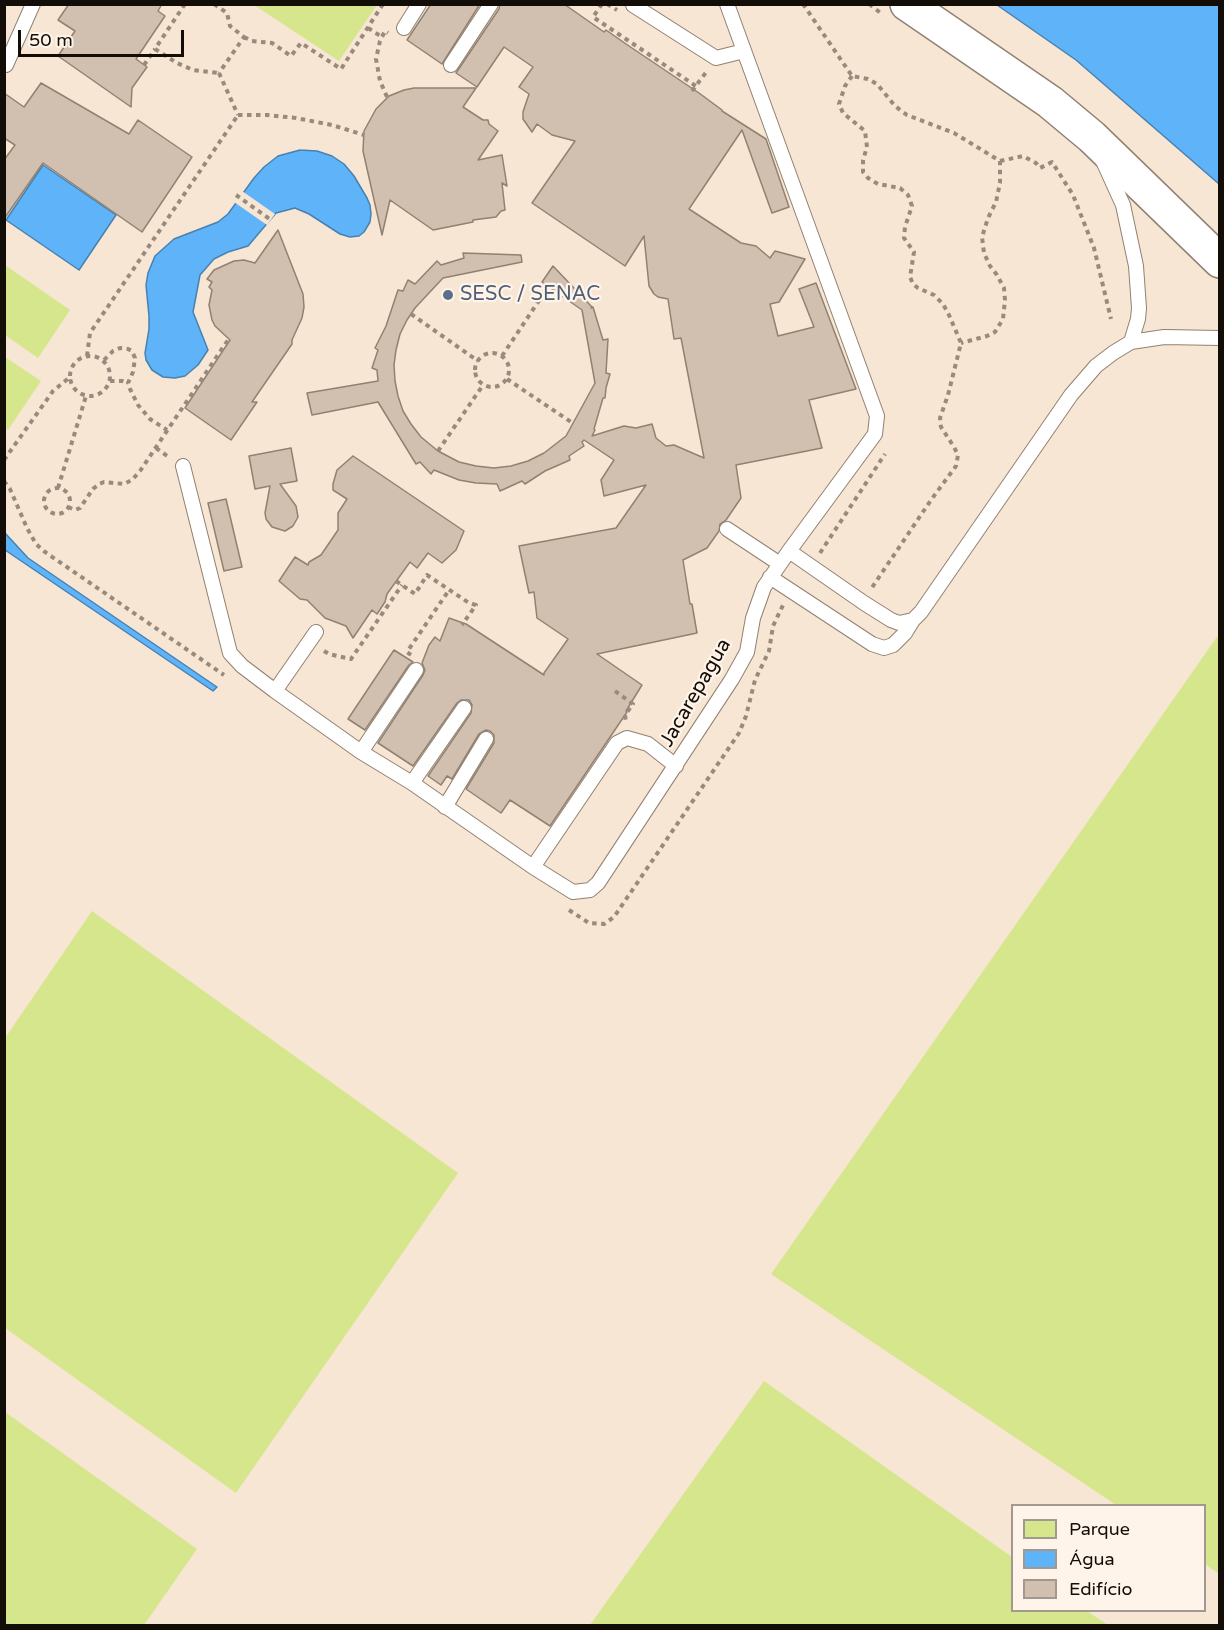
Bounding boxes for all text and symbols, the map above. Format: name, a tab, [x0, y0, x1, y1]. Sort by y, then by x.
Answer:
scale bar	[21, 18, 188, 56]
text: 50 m	[29, 29, 73, 51]
place label: SESC / SENAC	[460, 283, 600, 307]
marker: SESC / SENAC	[441, 288, 455, 302]
street label: Jacarepagua	[655, 635, 737, 751]
legend	[1011, 1504, 1206, 1612]
text: Parque	[1069, 1518, 1130, 1540]
text: Água	[1069, 1548, 1115, 1570]
text: Edifício	[1069, 1578, 1132, 1600]

